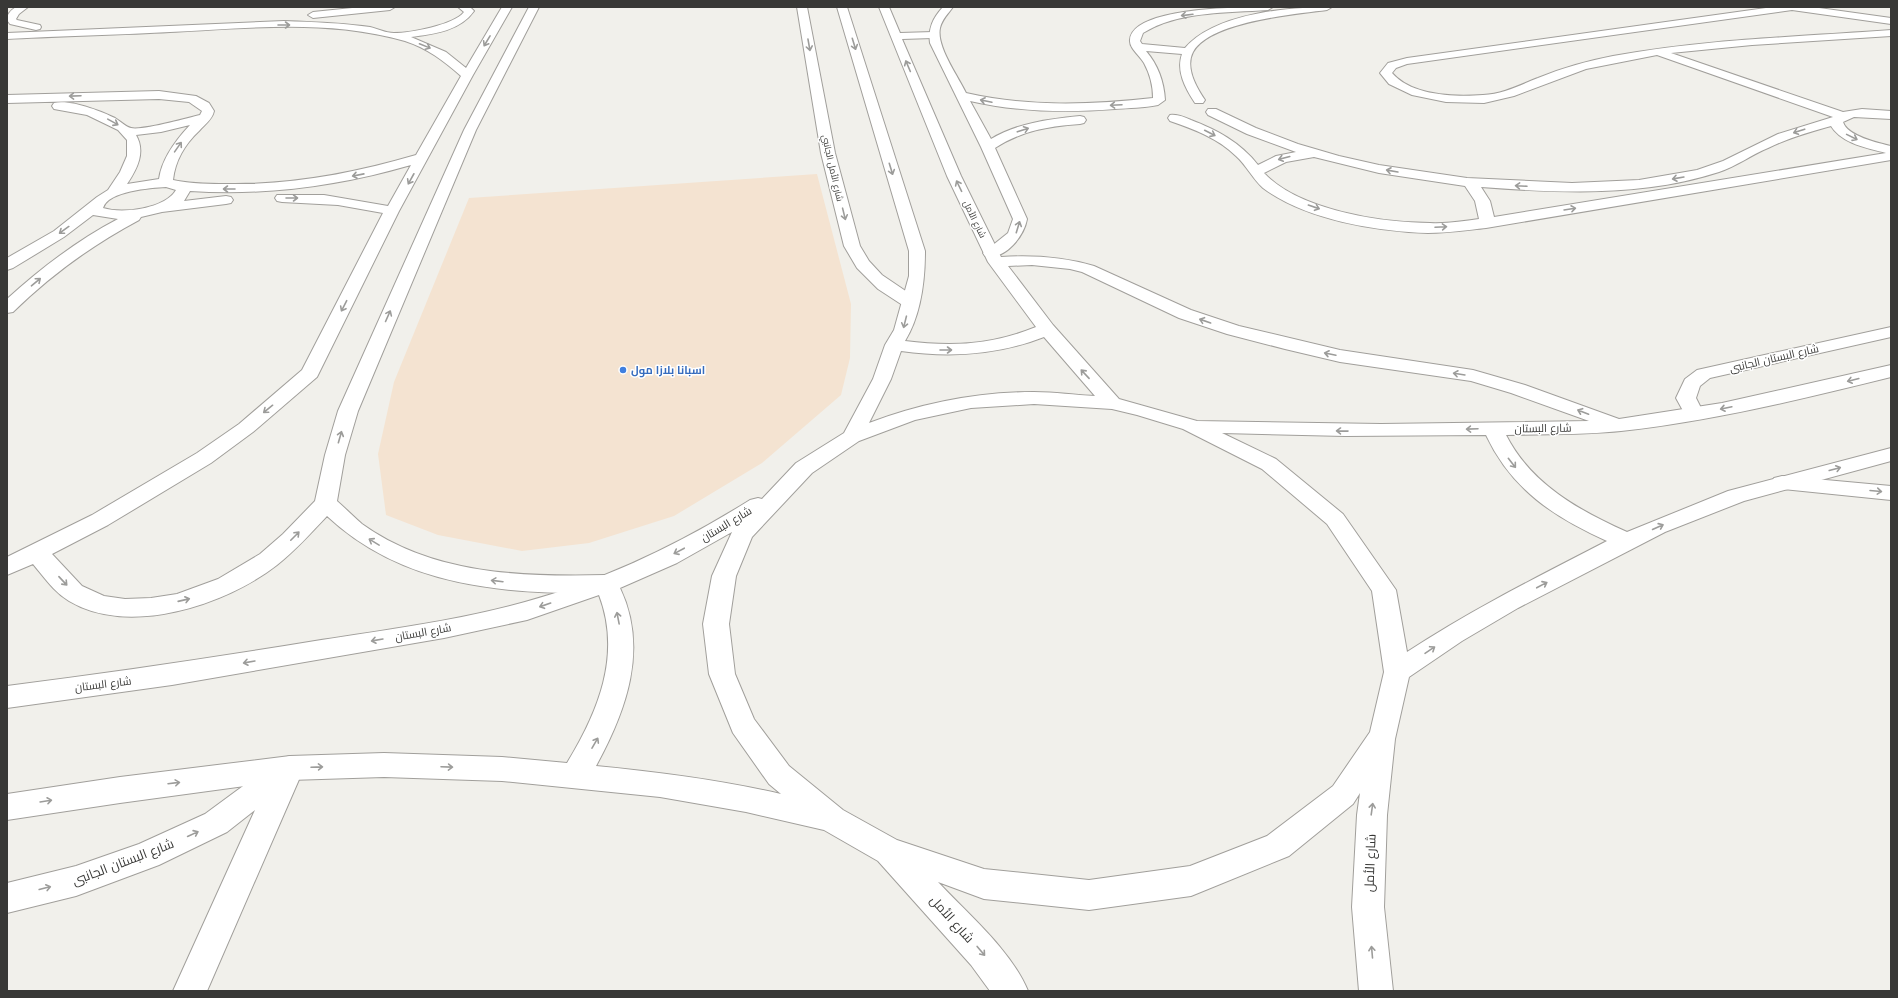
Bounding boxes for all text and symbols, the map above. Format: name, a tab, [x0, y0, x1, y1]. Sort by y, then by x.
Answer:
one-way arrow	[1181, 12, 1194, 19]
one-way arrow	[277, 21, 290, 29]
one-way arrow	[483, 35, 491, 47]
one-way arrow	[805, 38, 813, 51]
one-way arrow	[850, 38, 858, 50]
one-way arrow	[419, 43, 431, 50]
one-way arrow	[904, 61, 911, 73]
one-way arrow	[69, 92, 82, 100]
one-way arrow	[980, 97, 993, 105]
one-way arrow	[1110, 102, 1123, 109]
one-way arrow	[107, 119, 119, 127]
one-way arrow	[1017, 125, 1029, 133]
one-way arrow	[1792, 128, 1805, 135]
one-way arrow	[1204, 129, 1216, 137]
street label: شارع الأمل الجانبي	[818, 134, 846, 203]
one-way arrow	[1846, 134, 1858, 141]
one-way arrow	[174, 142, 182, 153]
one-way arrow	[1278, 155, 1291, 162]
one-way arrow	[888, 162, 895, 175]
one-way arrow	[1386, 167, 1399, 175]
one-way arrow	[352, 171, 365, 179]
one-way arrow	[406, 173, 414, 185]
one-way arrow	[1672, 174, 1685, 182]
one-way arrow	[955, 180, 962, 192]
one-way arrow	[1515, 182, 1528, 189]
one-way arrow	[223, 185, 236, 193]
one-way arrow	[285, 194, 298, 202]
street label: شارع الأمل	[960, 198, 989, 240]
one-way arrow	[1307, 204, 1320, 211]
one-way arrow	[1563, 205, 1576, 213]
one-way arrow	[840, 207, 848, 220]
one-way arrow	[1015, 220, 1022, 233]
one-way arrow	[1434, 224, 1447, 231]
one-way arrow	[59, 226, 70, 234]
one-way arrow	[31, 277, 41, 286]
one-way arrow	[340, 300, 347, 312]
one-way arrow	[385, 311, 393, 323]
one-way arrow	[901, 315, 909, 328]
one-way arrow	[1199, 316, 1211, 324]
street label: شارع البستان الجانبى	[1728, 341, 1820, 376]
one-way arrow	[939, 346, 952, 354]
one-way arrow	[1324, 350, 1337, 358]
place label: اسبانا بلازا مول	[631, 363, 705, 378]
marker: اسبانا بلازا مول	[618, 365, 628, 375]
one-way arrow	[1080, 369, 1090, 379]
one-way arrow	[1453, 370, 1466, 378]
one-way arrow	[1847, 377, 1860, 385]
one-way arrow	[1720, 404, 1733, 412]
one-way arrow	[263, 405, 274, 414]
one-way arrow	[1577, 408, 1589, 416]
street label: شارع البستان	[1514, 421, 1572, 436]
one-way arrow	[1466, 426, 1479, 433]
one-way arrow	[1336, 427, 1349, 435]
one-way arrow	[337, 430, 344, 443]
one-way arrow	[1508, 457, 1516, 468]
one-way arrow	[1828, 464, 1841, 472]
one-way arrow	[1869, 488, 1882, 495]
street label: شارع البستان	[698, 503, 755, 546]
one-way arrow	[1652, 522, 1664, 530]
one-way arrow	[290, 531, 300, 541]
one-way arrow	[369, 538, 380, 546]
one-way arrow	[673, 548, 685, 556]
one-way arrow	[58, 576, 68, 586]
one-way arrow	[491, 577, 504, 585]
one-way arrow	[1536, 581, 1548, 588]
one-way arrow	[178, 596, 191, 604]
one-way arrow	[539, 602, 552, 609]
one-way arrow	[614, 612, 622, 625]
street label: شارع البستان	[394, 620, 452, 645]
one-way arrow	[371, 636, 384, 644]
one-way arrow	[1424, 646, 1435, 654]
one-way arrow	[243, 658, 256, 666]
street label: شارع البستان	[74, 674, 132, 695]
one-way arrow	[591, 738, 599, 749]
one-way arrow	[310, 763, 323, 771]
one-way arrow	[440, 763, 453, 771]
one-way arrow	[167, 779, 180, 787]
one-way arrow	[39, 797, 52, 805]
one-way arrow	[1369, 802, 1376, 815]
one-way arrow	[186, 830, 198, 837]
street label: شارع الأمل	[1360, 834, 1380, 892]
street label: شارع البستان الجانبى	[70, 835, 176, 889]
one-way arrow	[38, 884, 51, 892]
street label: شارع الأمل	[926, 892, 978, 946]
one-way arrow	[976, 946, 985, 957]
one-way arrow	[1368, 946, 1376, 959]

